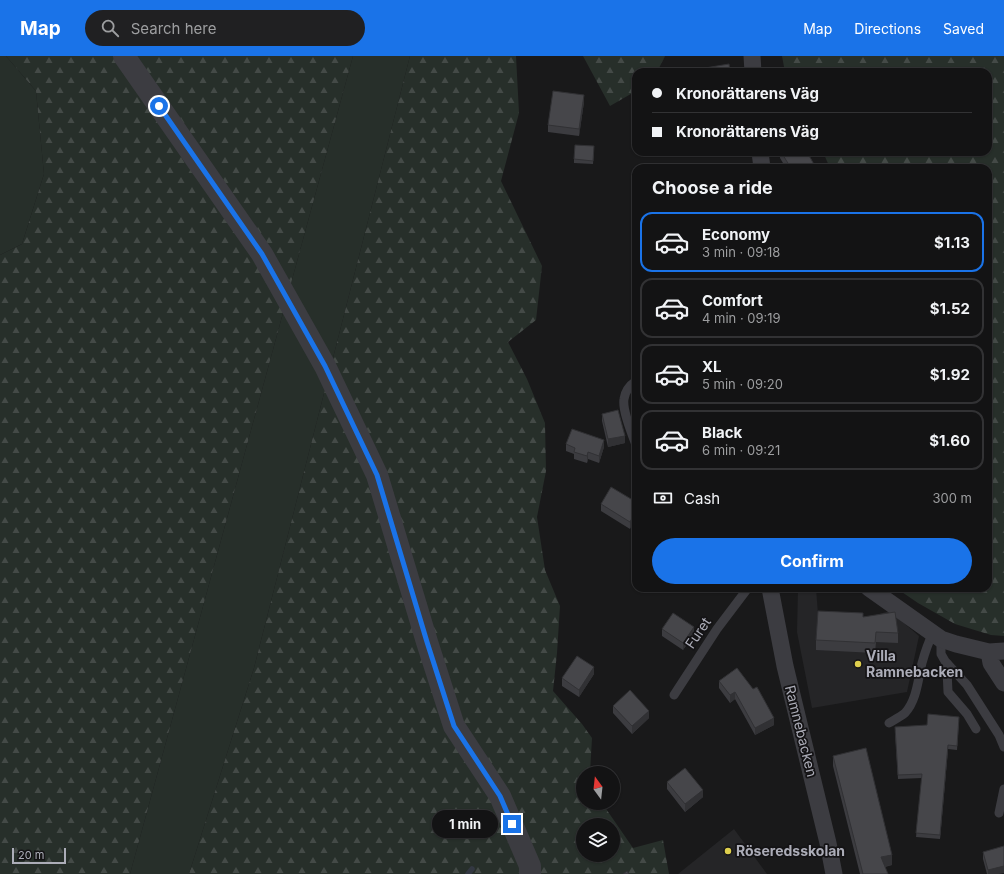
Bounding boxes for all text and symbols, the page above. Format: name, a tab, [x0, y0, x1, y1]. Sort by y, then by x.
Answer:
search box	[85, 10, 365, 46]
text: Map	[20, 17, 61, 40]
icon: search	[99, 17, 121, 39]
text: Search here	[131, 19, 216, 38]
text: Map	[803, 20, 832, 37]
text: Directions	[854, 20, 921, 37]
text: Saved	[943, 20, 984, 37]
text: Kronorättarens Väg	[676, 84, 819, 103]
route start	[150, 97, 168, 115]
text: Kronorättarens Väg	[676, 122, 819, 141]
text: Choose a ride	[652, 177, 773, 198]
icon: car	[654, 224, 690, 260]
text: Economy	[702, 225, 770, 244]
text: $1.13	[934, 233, 970, 252]
text: 3 min · 09:18	[702, 244, 780, 260]
icon: car	[654, 290, 690, 326]
text: Comfort	[702, 291, 763, 310]
text: $1.52	[930, 299, 970, 318]
text: 4 min · 09:19	[702, 310, 781, 326]
icon: car	[654, 356, 690, 392]
text: XL	[702, 357, 722, 376]
text: $1.92	[930, 365, 970, 384]
text: 5 min · 09:20	[702, 376, 783, 392]
icon: car	[654, 422, 690, 458]
text: Black	[702, 423, 742, 442]
text: $1.60	[929, 431, 970, 450]
text: 6 min · 09:21	[702, 442, 780, 458]
icon: cash	[652, 487, 674, 509]
text: Cash	[684, 489, 720, 508]
text: 300 m	[933, 490, 972, 506]
button: Confirm	[652, 538, 972, 584]
street label: Furet	[681, 614, 714, 652]
place label: Villa Ramnebacken	[866, 647, 963, 680]
marker: Villa Ramnebacken	[853, 659, 863, 669]
street label: Ramnebacken	[782, 683, 821, 778]
north arrow	[576, 766, 620, 810]
map controls	[576, 766, 620, 862]
callout: 1 min	[432, 810, 498, 838]
route end	[503, 815, 521, 833]
text: 1 min	[449, 816, 481, 832]
button: layers	[576, 818, 620, 862]
place label: Röseredsskolan	[736, 842, 845, 859]
scale bar	[12, 846, 66, 865]
marker: Röseredsskolan	[723, 846, 733, 856]
text: 20 m	[18, 848, 44, 862]

